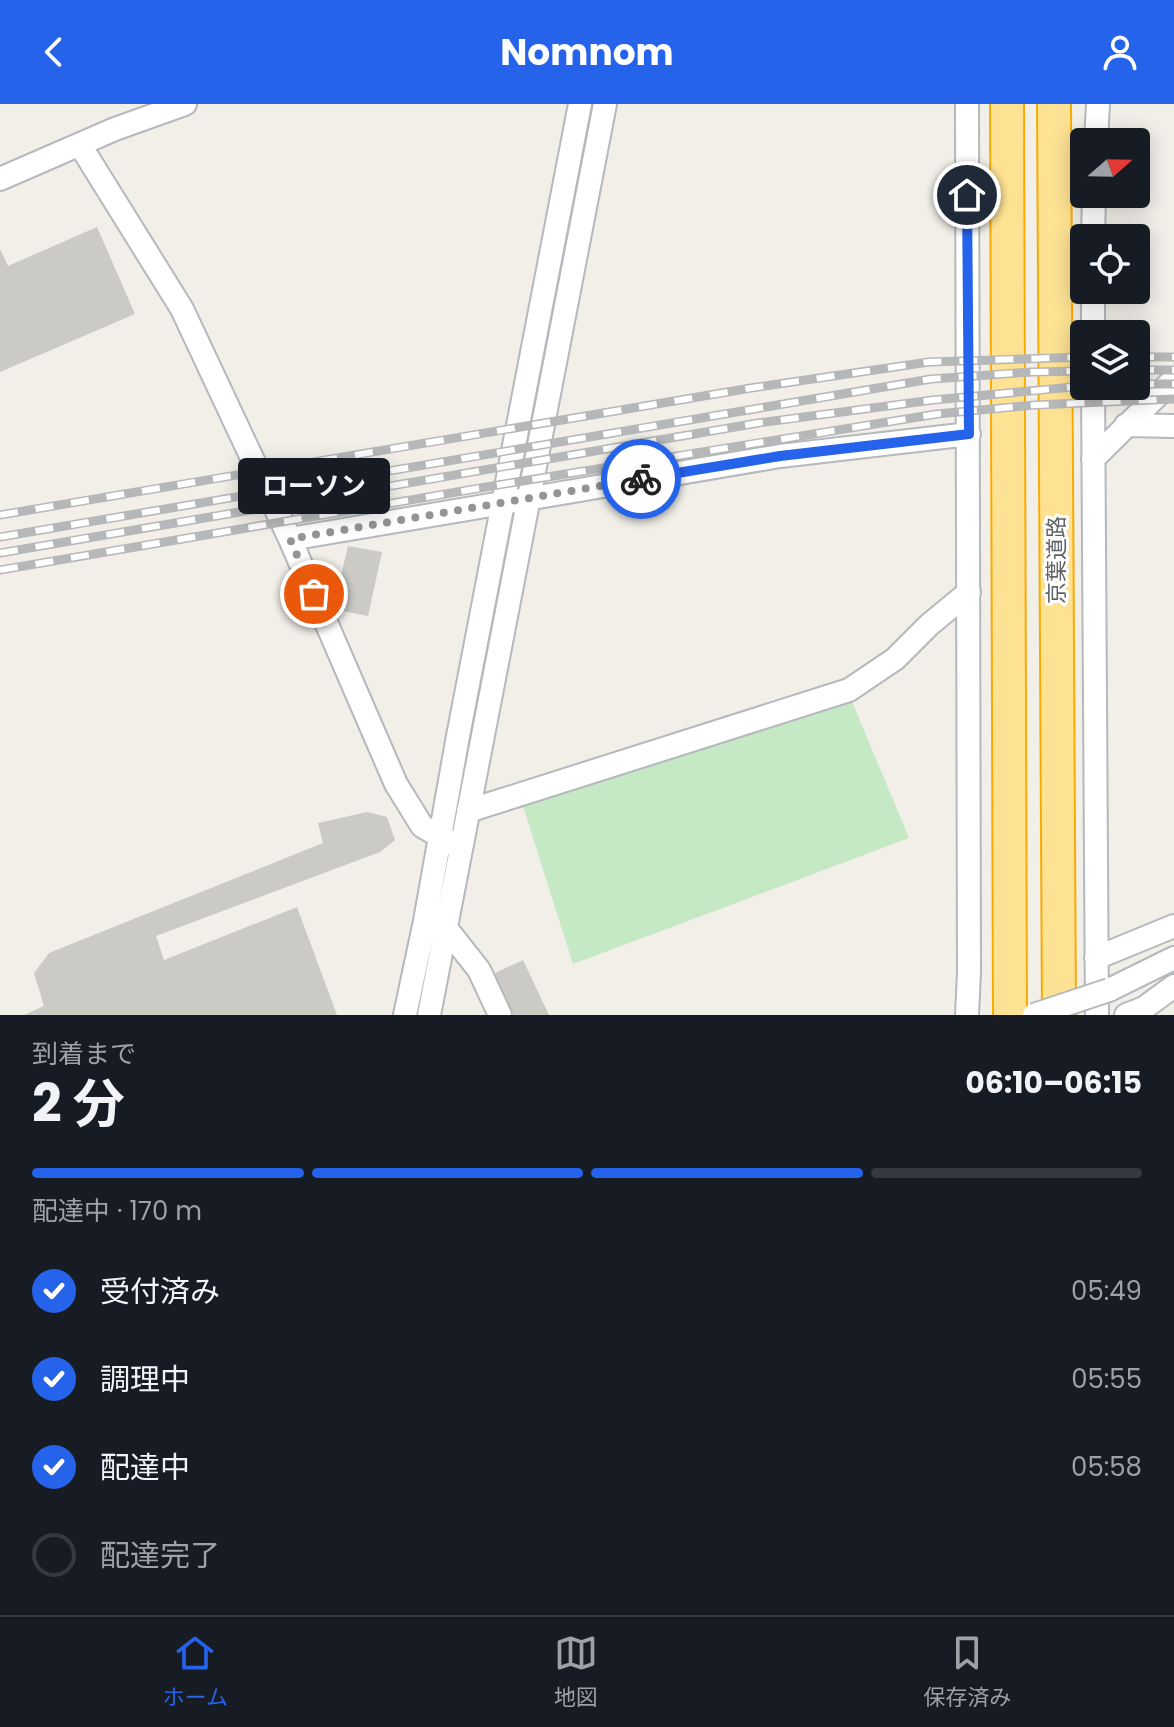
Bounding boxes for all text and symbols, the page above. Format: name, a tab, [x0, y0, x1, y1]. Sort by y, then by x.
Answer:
text: Nomnom	[500, 27, 674, 78]
icon: back	[32, 30, 76, 74]
icon: person	[1098, 30, 1142, 74]
north arrow	[1070, 128, 1150, 208]
map controls	[1070, 128, 1150, 400]
pin	[933, 161, 1001, 229]
icon: home	[945, 173, 989, 217]
button: locate	[1070, 224, 1150, 304]
button: layers	[1070, 320, 1150, 400]
courier	[601, 439, 681, 519]
icon: bike	[619, 457, 663, 501]
callout: ローソン	[238, 458, 390, 514]
text: ローソン	[262, 468, 366, 504]
street label: 京葉道路	[1041, 516, 1072, 604]
pin	[280, 560, 348, 628]
icon: bag	[292, 572, 336, 616]
text: 到着まで	[32, 1036, 136, 1072]
text: 06:10–06:15	[965, 1061, 1142, 1104]
text: 2 分	[32, 1067, 125, 1140]
text: 配達中 · 170 m	[32, 1193, 202, 1229]
icon: check	[32, 1269, 76, 1313]
text: 受付済み	[100, 1270, 220, 1313]
text: 05:49	[1071, 1273, 1142, 1309]
icon: check	[32, 1357, 76, 1401]
text: 調理中	[100, 1358, 190, 1401]
text: 05:55	[1071, 1361, 1142, 1397]
icon: check	[32, 1445, 76, 1489]
text: 配達中	[100, 1446, 190, 1489]
text: 05:58	[1071, 1449, 1142, 1485]
text: 配達完了	[100, 1534, 220, 1577]
tab: ホーム	[163, 1631, 228, 1714]
tab: 地図	[554, 1631, 598, 1714]
tab: 保存済み	[923, 1631, 1011, 1714]

